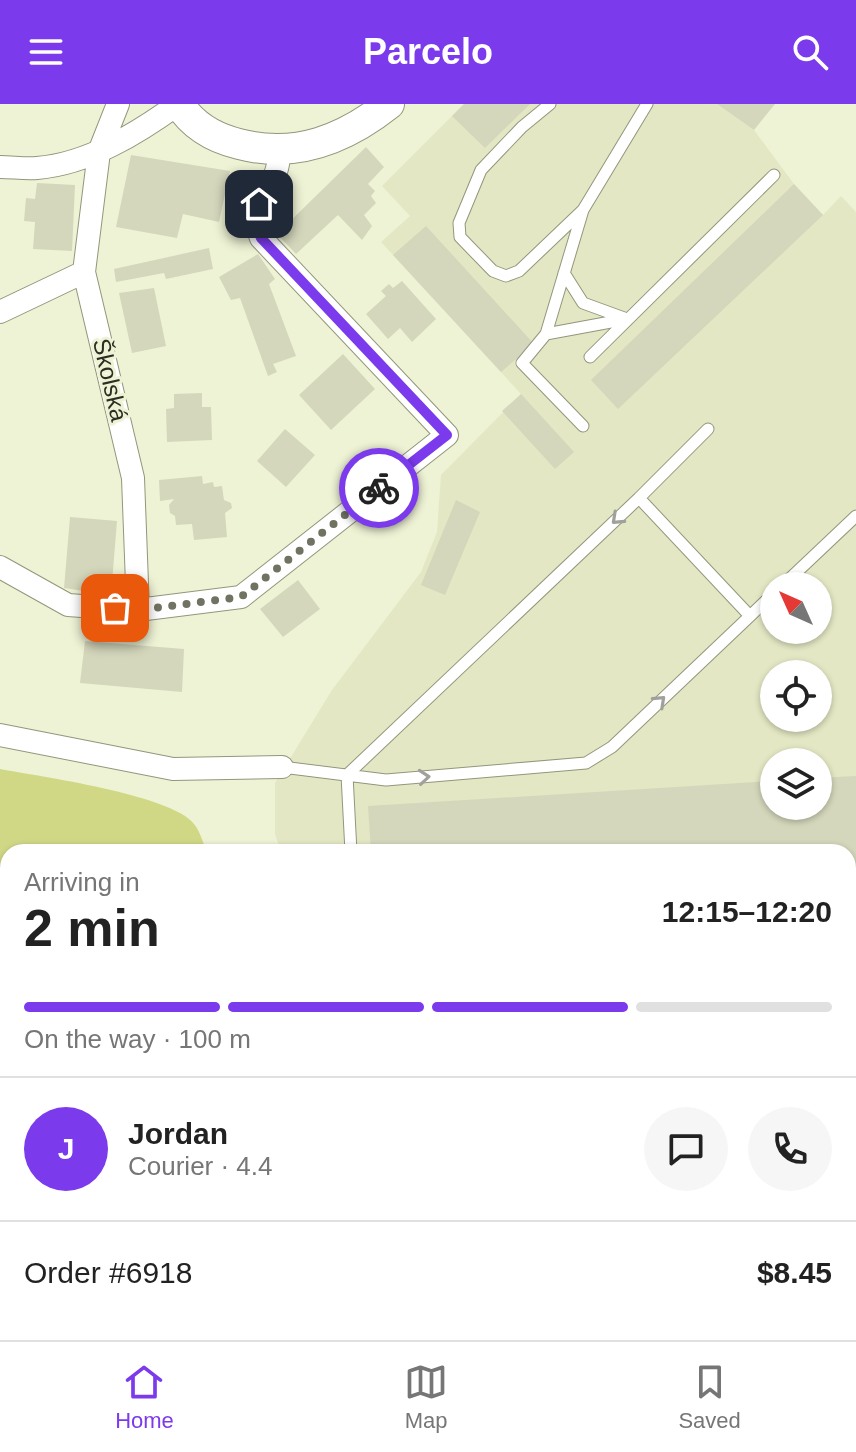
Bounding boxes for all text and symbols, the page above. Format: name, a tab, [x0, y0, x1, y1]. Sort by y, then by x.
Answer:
icon: menu	[24, 30, 68, 74]
icon: search	[788, 30, 832, 74]
text: Parcelo	[363, 31, 493, 72]
pin	[225, 170, 293, 238]
icon: home	[237, 182, 281, 226]
street label: Školská	[88, 336, 133, 424]
courier	[339, 448, 419, 528]
icon: bike	[357, 466, 401, 510]
one-way arrow	[611, 510, 626, 524]
north arrow	[760, 572, 832, 644]
map controls	[760, 572, 832, 820]
pin	[81, 574, 149, 642]
icon: bag	[93, 586, 137, 630]
button: locate	[760, 660, 832, 732]
one-way arrow	[651, 696, 666, 710]
button: layers	[760, 748, 832, 820]
one-way arrow	[418, 769, 431, 786]
text: Arriving in	[24, 867, 140, 897]
text: 12:15–12:20	[662, 895, 832, 928]
text: 2 min	[24, 899, 160, 957]
text: On the way · 100 m	[24, 1024, 251, 1054]
button: chat	[644, 1107, 728, 1191]
button: phone	[748, 1107, 832, 1191]
text: Jordan	[128, 1117, 228, 1150]
text: J	[58, 1132, 74, 1165]
text: Courier · 4.4	[128, 1151, 273, 1181]
text: Order #6918	[24, 1256, 192, 1289]
text: $8.45	[757, 1256, 832, 1289]
tab: Home	[115, 1360, 174, 1434]
tab: Map	[404, 1360, 448, 1434]
tab: Saved	[678, 1360, 741, 1434]

